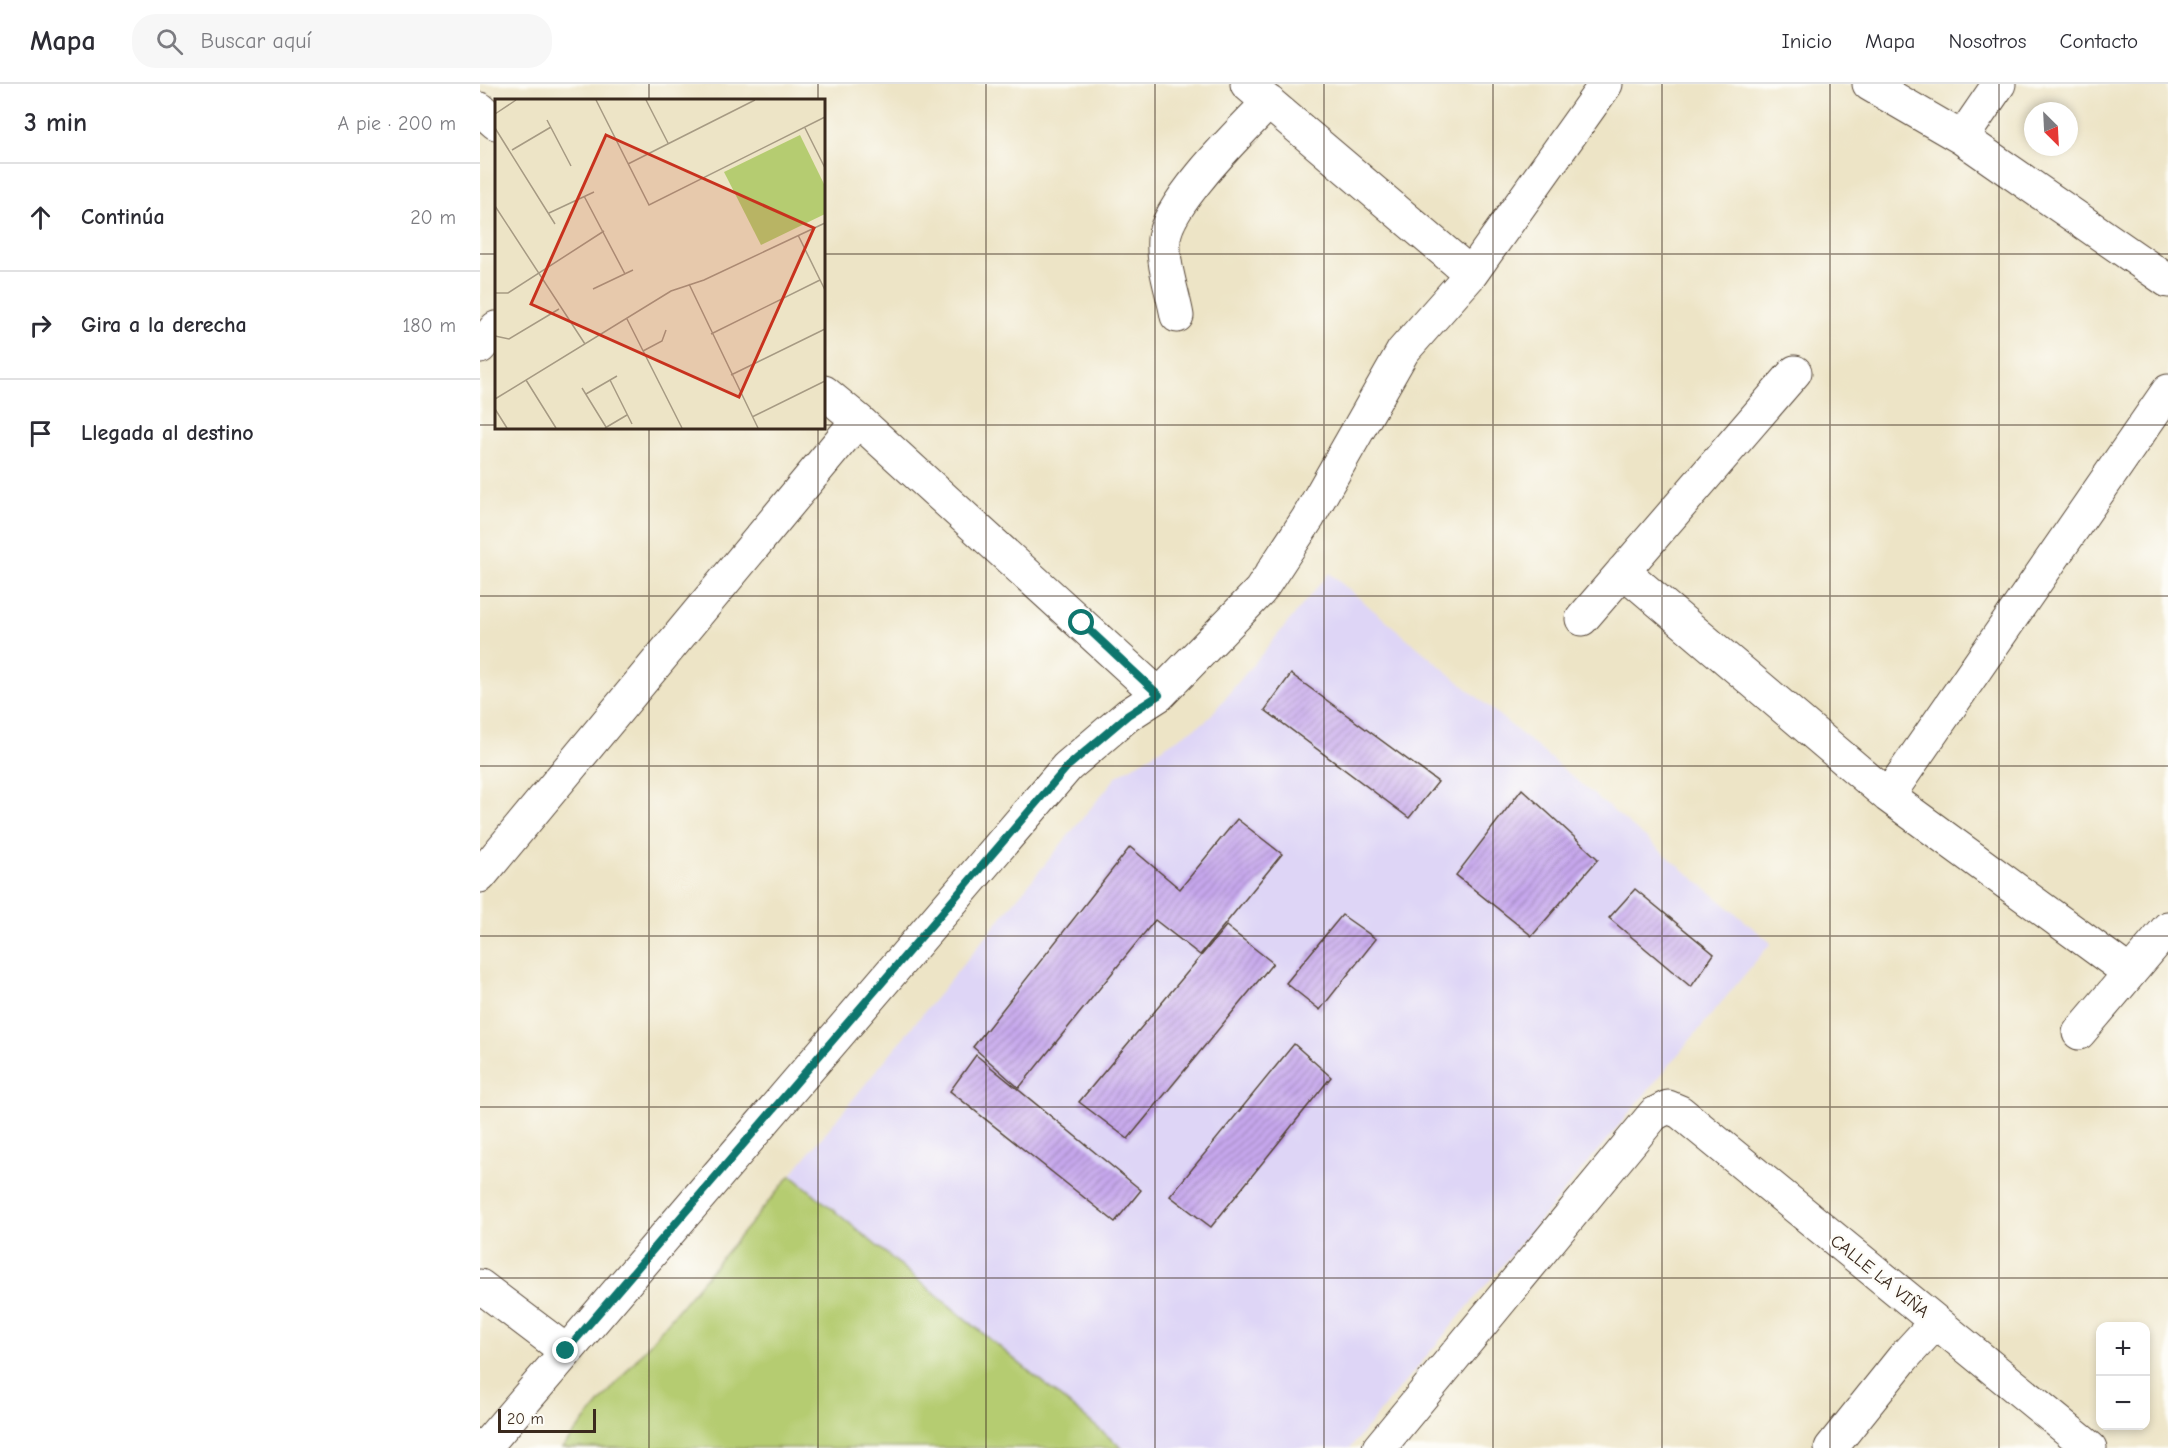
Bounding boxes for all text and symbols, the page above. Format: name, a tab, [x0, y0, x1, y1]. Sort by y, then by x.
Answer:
search box	[132, 14, 552, 68]
text: Mapa	[30, 25, 96, 57]
icon: search	[153, 25, 186, 58]
text: Buscar aquí	[201, 28, 312, 54]
text: Inicio	[1781, 29, 1832, 53]
text: Mapa	[1865, 29, 1915, 53]
text: Nosotros	[1948, 29, 2027, 53]
text: Contacto	[2060, 29, 2138, 53]
inset map	[495, 99, 825, 429]
north arrow	[2024, 102, 2078, 156]
text: 3 min	[24, 108, 87, 138]
text: A pie · 200 m	[338, 112, 456, 135]
icon: ahead	[24, 201, 57, 234]
text: Continúa	[81, 204, 165, 230]
text: 20 m	[410, 206, 456, 229]
icon: right	[24, 309, 57, 342]
text: Gira a la derecha	[81, 312, 247, 338]
text: 180 m	[402, 314, 456, 337]
icon: arrive	[24, 417, 57, 450]
text: Llegada al destino	[81, 420, 254, 446]
route start	[1068, 609, 1094, 635]
street label: CALLE LA VIÑA	[1826, 1230, 1933, 1323]
map controls	[2096, 1322, 2150, 1430]
button: +	[2096, 1322, 2150, 1376]
route end	[552, 1337, 578, 1363]
button: −	[2096, 1376, 2150, 1430]
scale bar	[498, 1406, 596, 1434]
text: 20 m	[507, 1410, 544, 1428]

